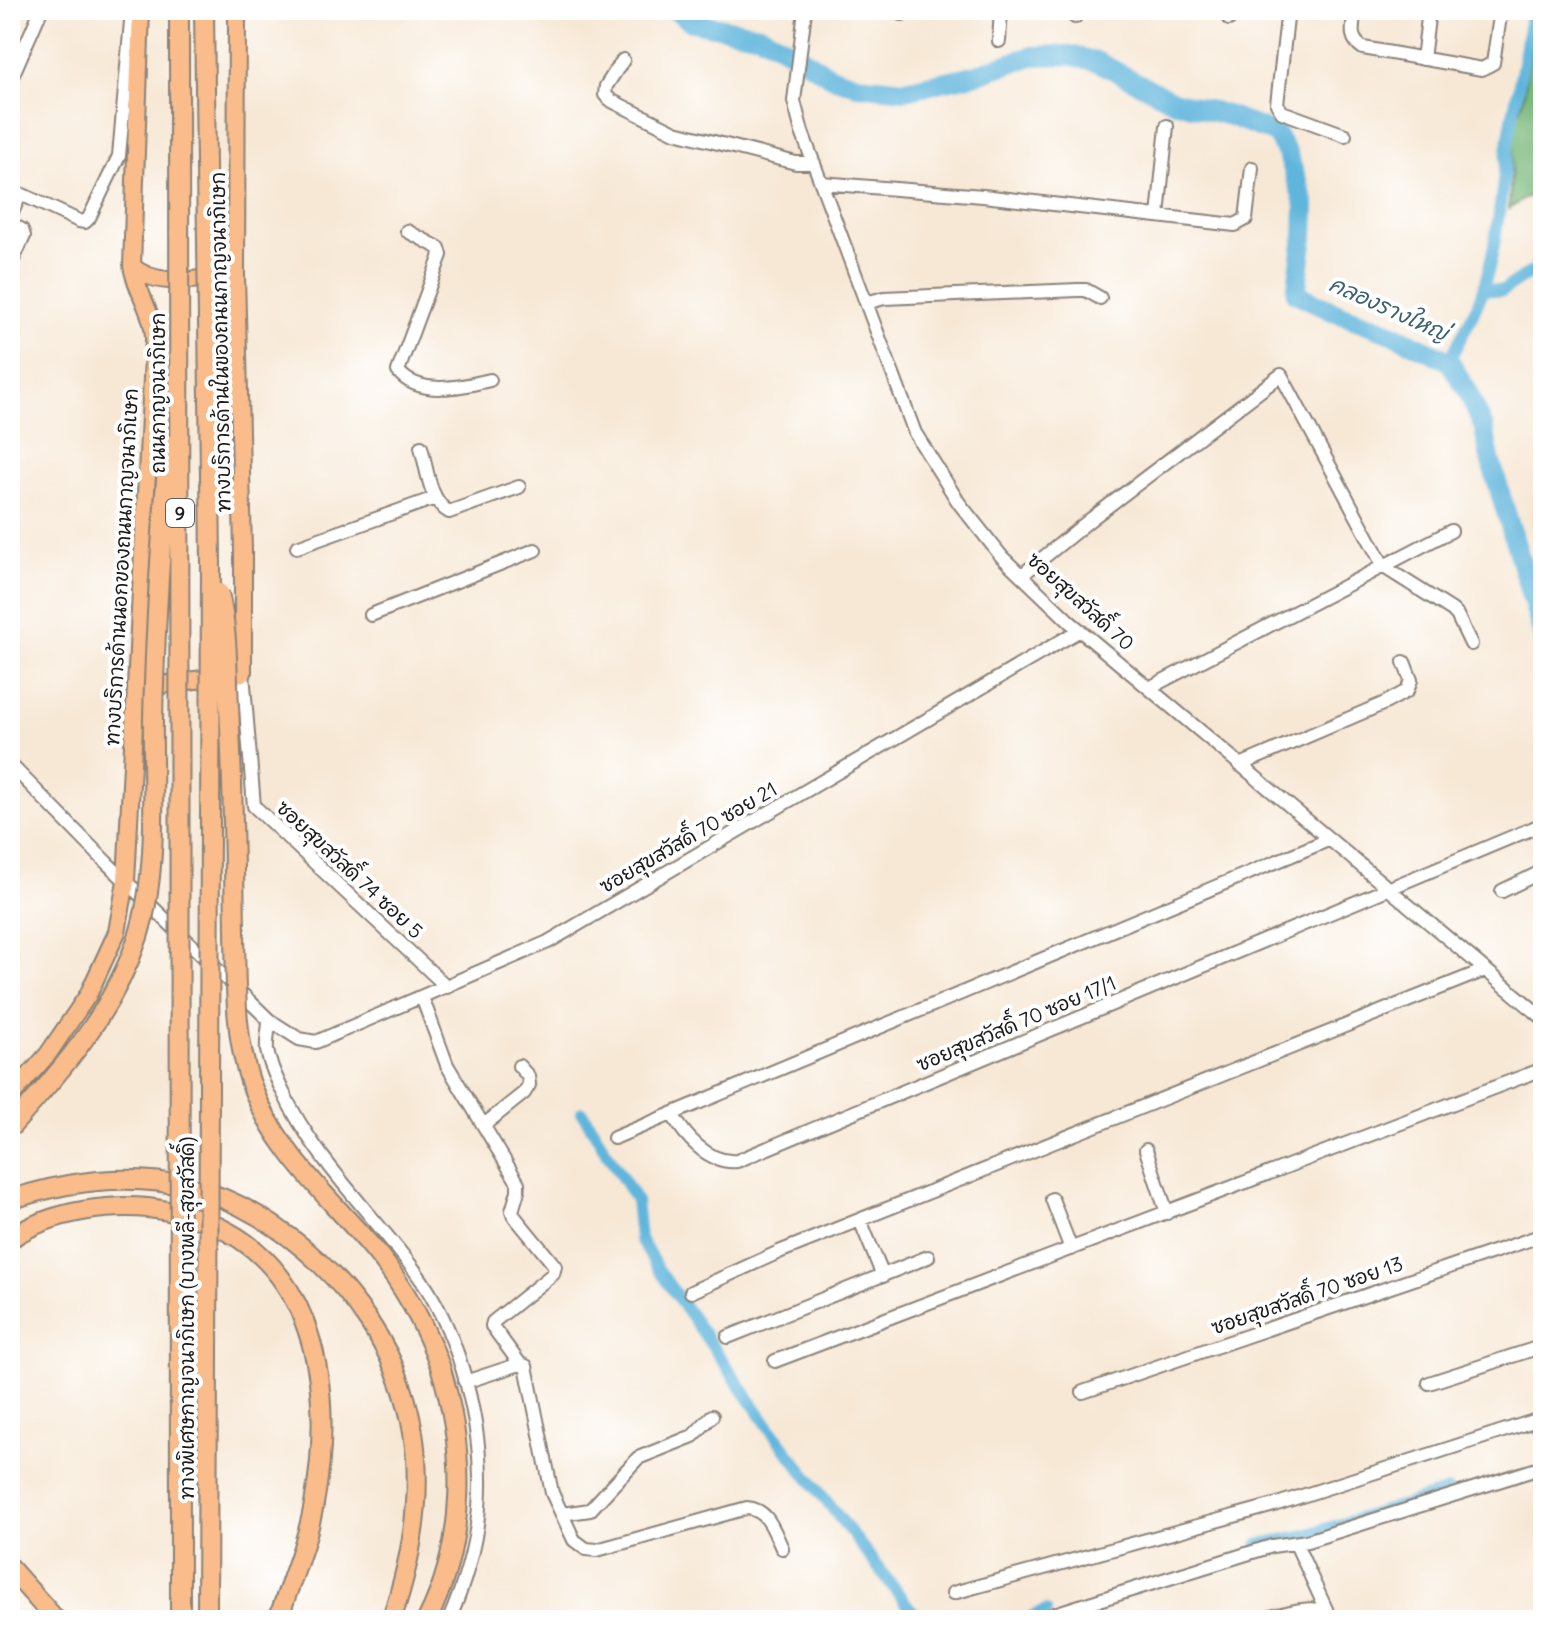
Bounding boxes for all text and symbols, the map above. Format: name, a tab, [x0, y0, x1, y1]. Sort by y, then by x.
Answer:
street label: ทางบริการด้านในของถนนกาญจนาภิเษก	[205, 171, 235, 513]
water label: คลองรางใหญ่	[1325, 269, 1457, 348]
street label: ถนนกาญจนาภิเษก	[145, 312, 170, 474]
street label: ทางบริการด้านนอกของถนนกาญจนาภิเษก	[99, 387, 143, 747]
road number: 9	[166, 499, 194, 527]
street label: ซอยสุขสวัสดิ์ 70	[1020, 543, 1143, 658]
street label: ซอยสุขสวัสดิ์ 70 ซอย 21	[592, 771, 783, 901]
street label: ซอยสุขสวัสดิ์ 74 ซอย 5	[269, 791, 432, 946]
street label: ซอยสุขสวัสดิ์ 70 ซอย 17/1	[910, 965, 1121, 1080]
street label: ทางพิเศษกาญจนาภิเษก (บางพลี-สุขสวัสดิ์)	[168, 1136, 203, 1500]
street label: ซอยสุขสวัสดิ์ 70 ซอย 13	[1206, 1246, 1407, 1343]

